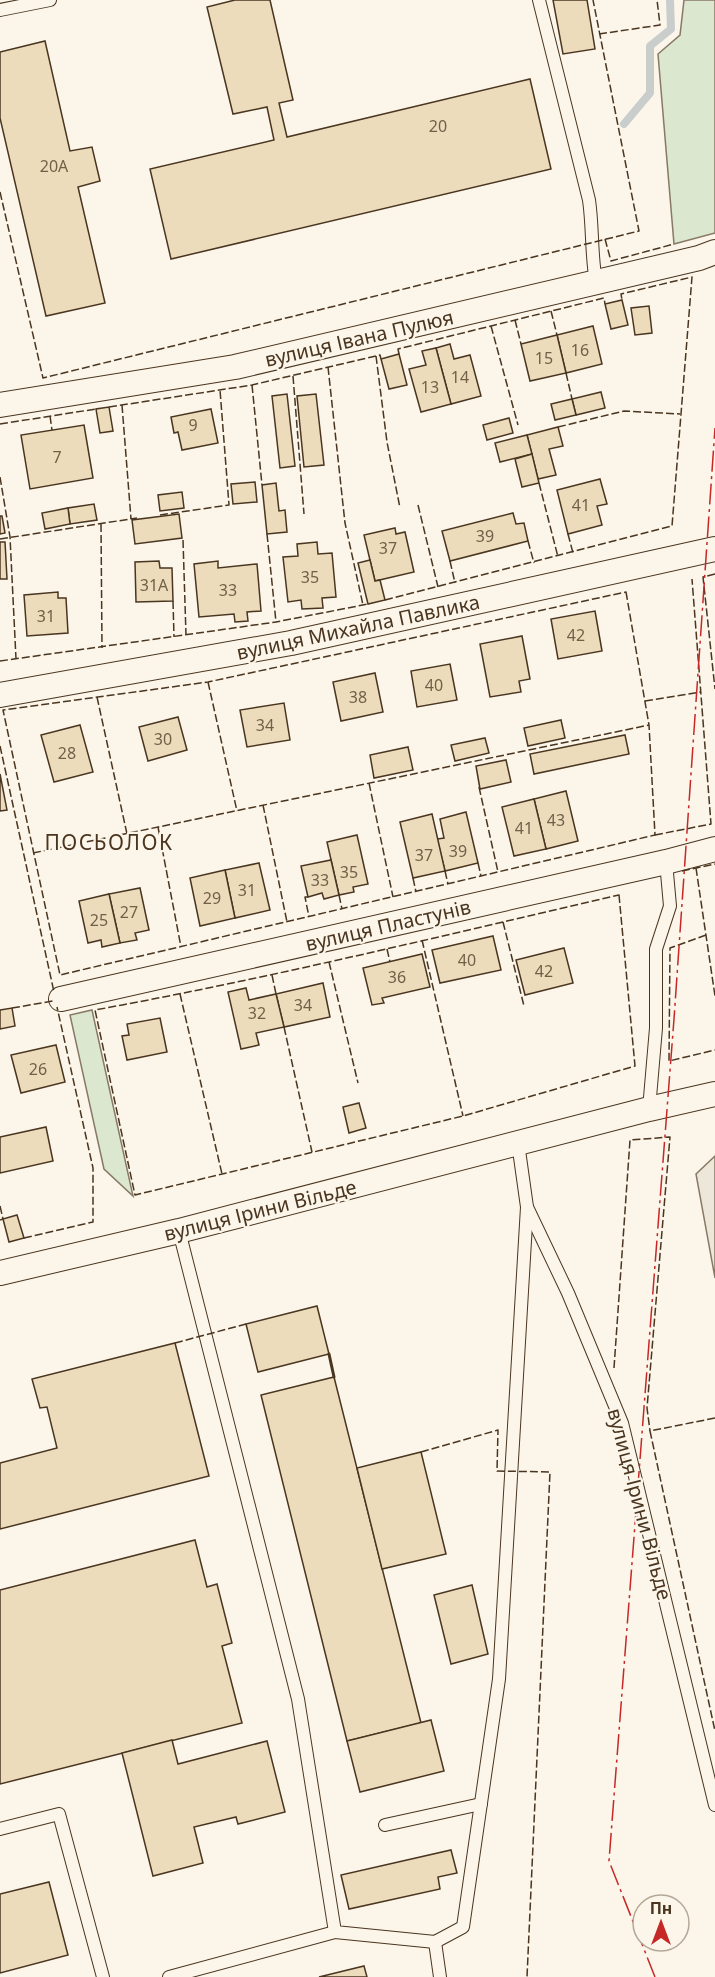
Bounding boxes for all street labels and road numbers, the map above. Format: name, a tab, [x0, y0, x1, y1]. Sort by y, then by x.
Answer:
street label: вулиця Івана Пулюя	[262, 303, 456, 373]
street label: вулиця Михайла Павлика	[234, 588, 482, 666]
street label: вулиця Пластунів	[303, 893, 473, 957]
street label: вулиця Ірини Вільде	[161, 1173, 359, 1247]
street label: вулиця Ірини Вільде	[601, 1405, 679, 1603]

